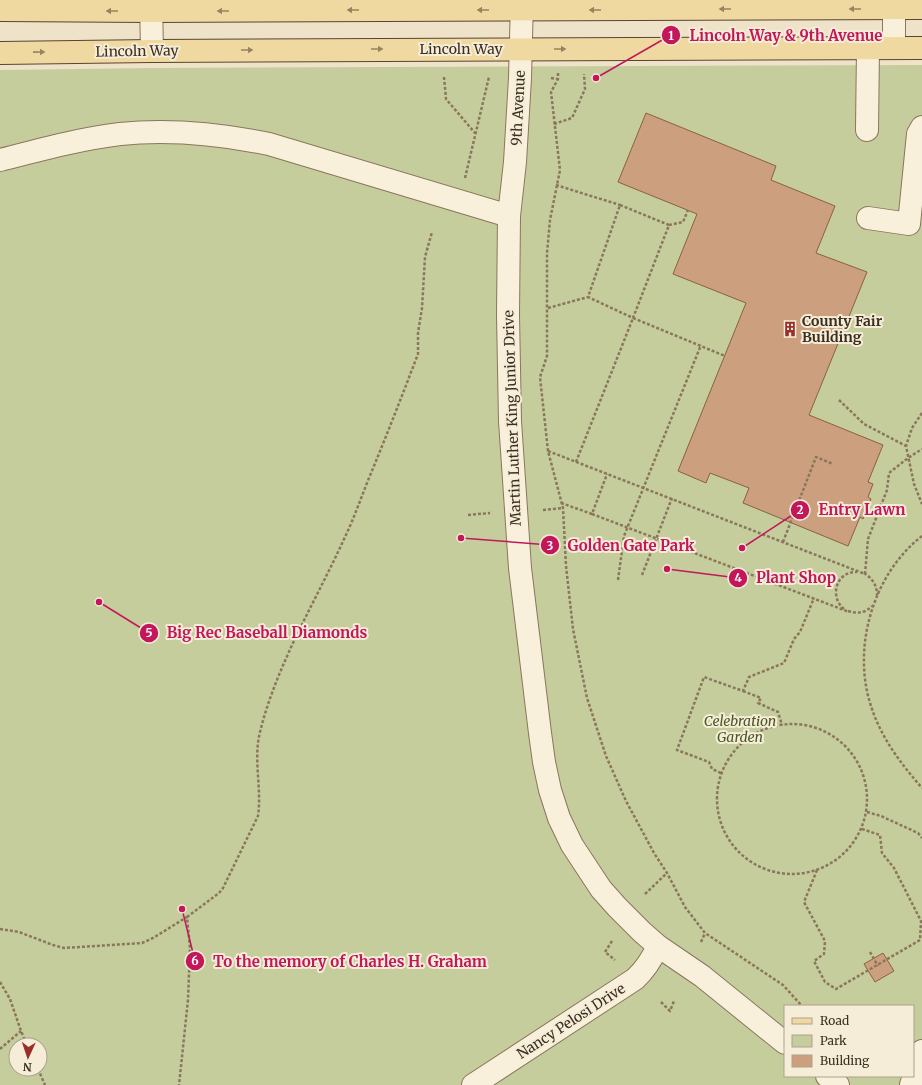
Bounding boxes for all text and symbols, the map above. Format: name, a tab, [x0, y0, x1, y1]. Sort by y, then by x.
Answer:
one-way arrow	[849, 5, 861, 12]
one-way arrow	[718, 6, 731, 12]
one-way arrow	[106, 7, 118, 14]
one-way arrow	[346, 7, 359, 13]
one-way arrow	[476, 7, 489, 13]
one-way arrow	[588, 7, 601, 13]
one-way arrow	[216, 8, 229, 14]
callout: Lincoln Way & 9th Avenue	[661, 22, 890, 49]
text: Lincoln Way & 9th Avenue	[690, 26, 882, 45]
text: 1	[668, 28, 674, 43]
street label: Lincoln Way	[419, 40, 503, 58]
street label: Lincoln Way	[95, 41, 180, 61]
one-way arrow	[371, 46, 383, 53]
one-way arrow	[554, 46, 567, 52]
one-way arrow	[241, 47, 254, 53]
one-way arrow	[33, 49, 46, 55]
street label: 9th Avenue	[507, 70, 529, 146]
street label: Martin Luther King Junior Drive	[499, 310, 525, 526]
place label: County Fair Building	[802, 312, 883, 346]
building icon: County Fair Building	[781, 320, 799, 338]
callout: Entry Lawn	[790, 497, 913, 524]
text: Entry Lawn	[818, 500, 906, 519]
text: 2	[796, 502, 804, 517]
callout: Golden Gate Park	[540, 532, 703, 559]
text: Golden Gate Park	[567, 536, 695, 555]
text: 3	[547, 538, 554, 553]
callout: Plant Shop	[728, 565, 844, 592]
text: Plant Shop	[756, 568, 836, 587]
text: 4	[734, 570, 742, 585]
callout: Big Rec Baseball Diamonds	[139, 619, 375, 646]
text: Big Rec Baseball Diamonds	[167, 623, 368, 642]
text: 5	[145, 625, 153, 640]
park label: Celebration Garden	[704, 712, 776, 746]
callout: To the memory of Charles H. Graham	[185, 948, 495, 975]
text: To the memory of Charles H. Graham	[213, 952, 487, 971]
text: 6	[191, 953, 199, 968]
street label: Nancy Pelosi Drive	[513, 979, 629, 1063]
legend	[784, 1005, 914, 1077]
text: Road	[820, 1013, 849, 1028]
text: Park	[820, 1033, 847, 1048]
north arrow	[8, 1037, 48, 1077]
text: Building	[820, 1053, 870, 1068]
text: N	[22, 1060, 32, 1074]

